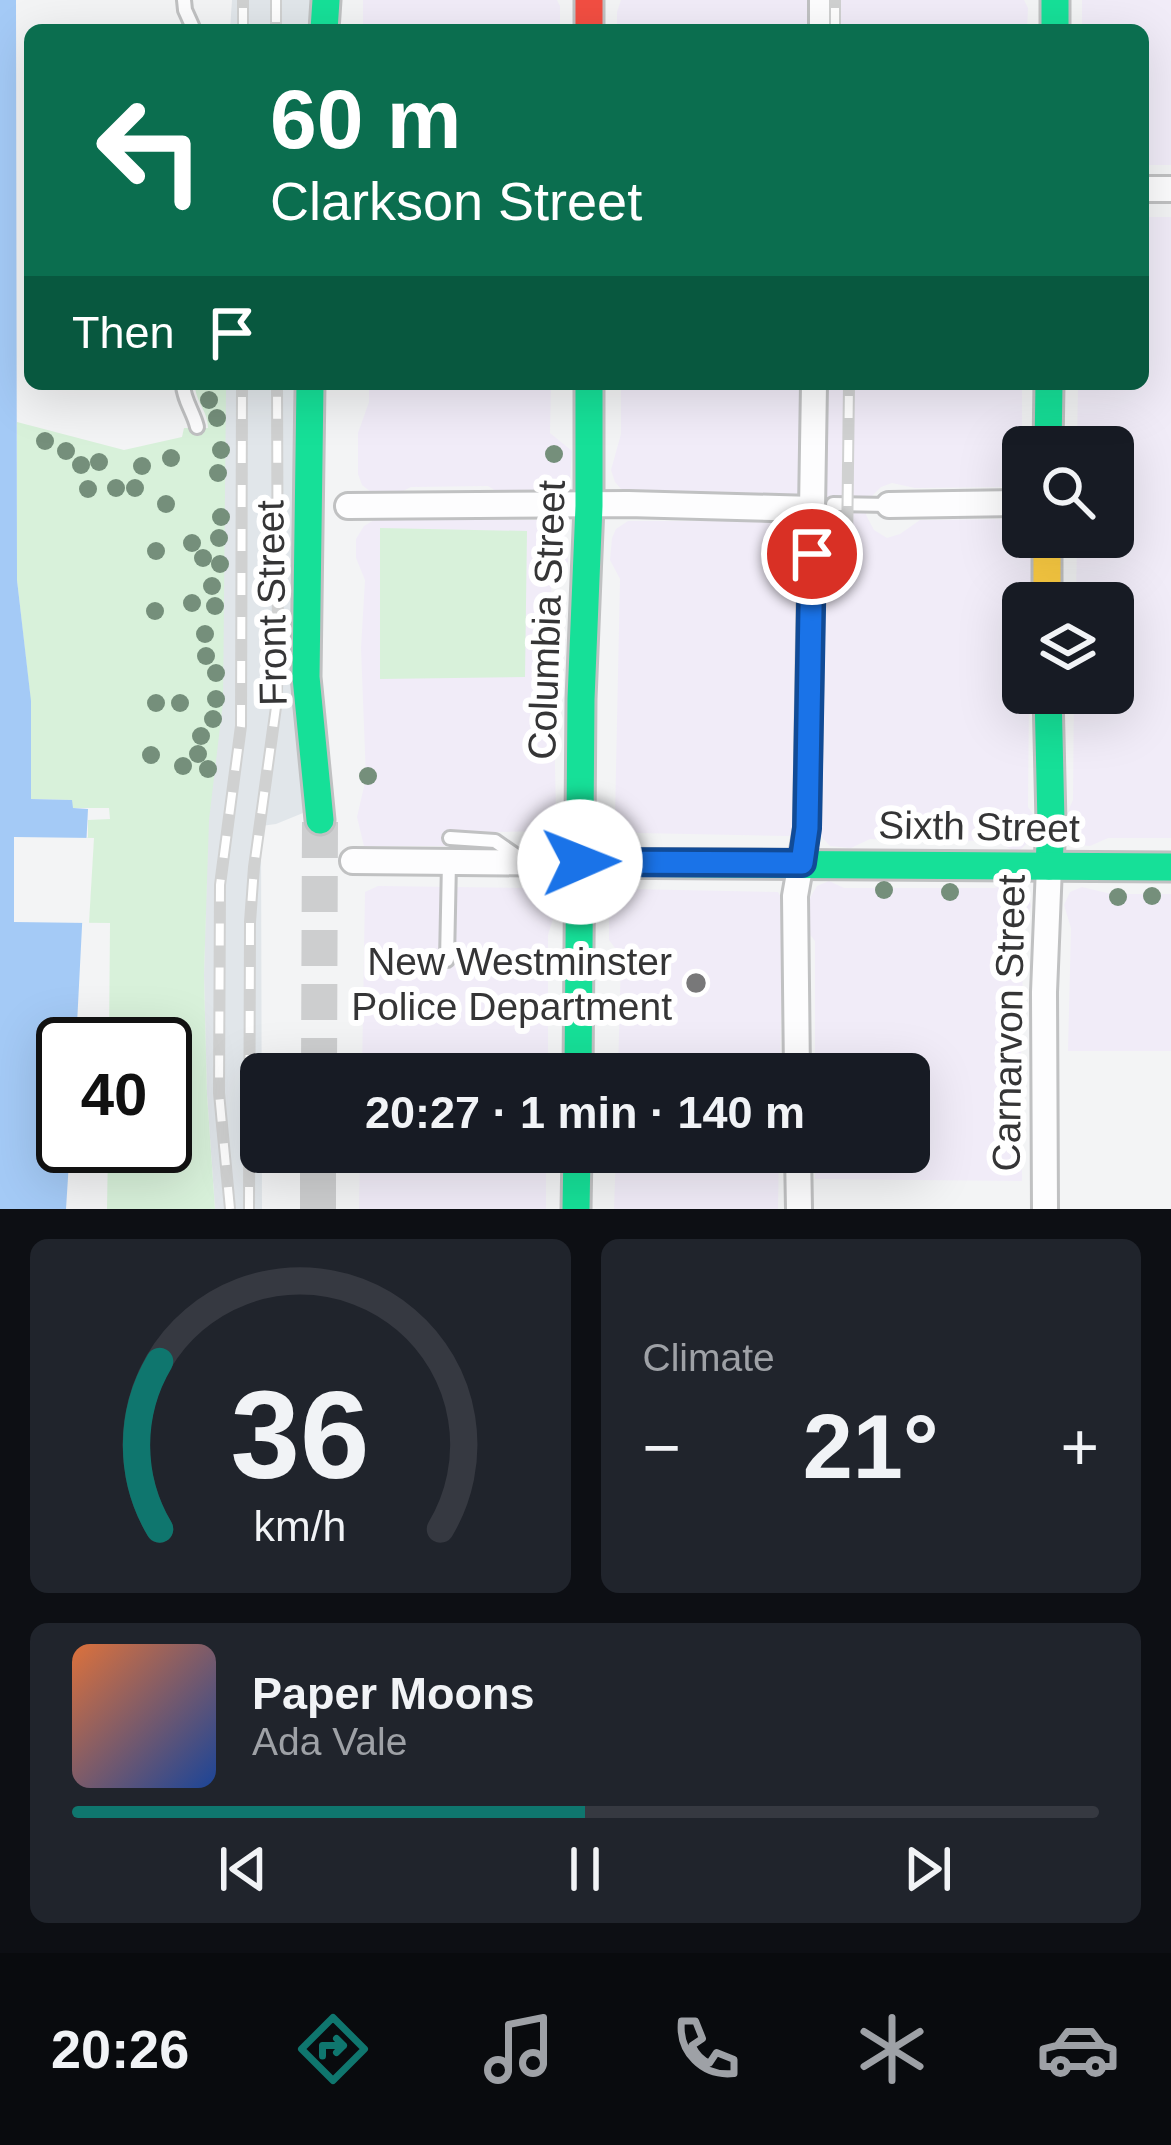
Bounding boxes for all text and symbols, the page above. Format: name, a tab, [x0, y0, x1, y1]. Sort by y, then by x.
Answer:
icon: left	[72, 72, 228, 228]
text: 60 m	[270, 72, 461, 166]
text: Clarkson Street	[270, 171, 642, 231]
icon: arrive	[199, 300, 265, 366]
text: Then	[72, 307, 175, 358]
map controls	[1002, 426, 1134, 714]
button: search	[1002, 426, 1134, 558]
street label: Columbia Street	[520, 479, 573, 761]
street label: Front Street	[248, 500, 295, 706]
pin	[761, 503, 863, 605]
icon: arrive	[779, 521, 845, 587]
button: layers	[1002, 582, 1134, 714]
position arrow	[517, 799, 643, 925]
street label: Sixth Street	[878, 803, 1080, 850]
street label: Carnarvon Street	[984, 874, 1033, 1172]
place label: New Westminster Police Department	[351, 940, 672, 1028]
marker: New Westminster Police Department	[683, 970, 709, 996]
speed limit sign: 40	[36, 1017, 192, 1173]
text: 20:27 · 1 min · 140 m	[365, 1087, 805, 1138]
text: Climate	[643, 1336, 775, 1379]
text: 36	[231, 1365, 370, 1504]
text: 21°	[803, 1397, 939, 1497]
text: −	[643, 1410, 681, 1484]
text: +	[1060, 1410, 1099, 1484]
text: km/h	[254, 1502, 347, 1550]
text: Paper Moons	[252, 1668, 535, 1719]
text: Ada Vale	[252, 1720, 407, 1763]
icon: previous	[210, 1836, 276, 1902]
icon: pause	[552, 1836, 618, 1902]
icon: next	[895, 1836, 961, 1902]
icon: directions	[291, 2007, 375, 2091]
icon: music	[477, 2007, 561, 2091]
icon: phone	[664, 2007, 748, 2091]
icon: climate	[850, 2007, 934, 2091]
icon: car	[1036, 2007, 1120, 2091]
text: 20:26	[51, 2019, 189, 2079]

